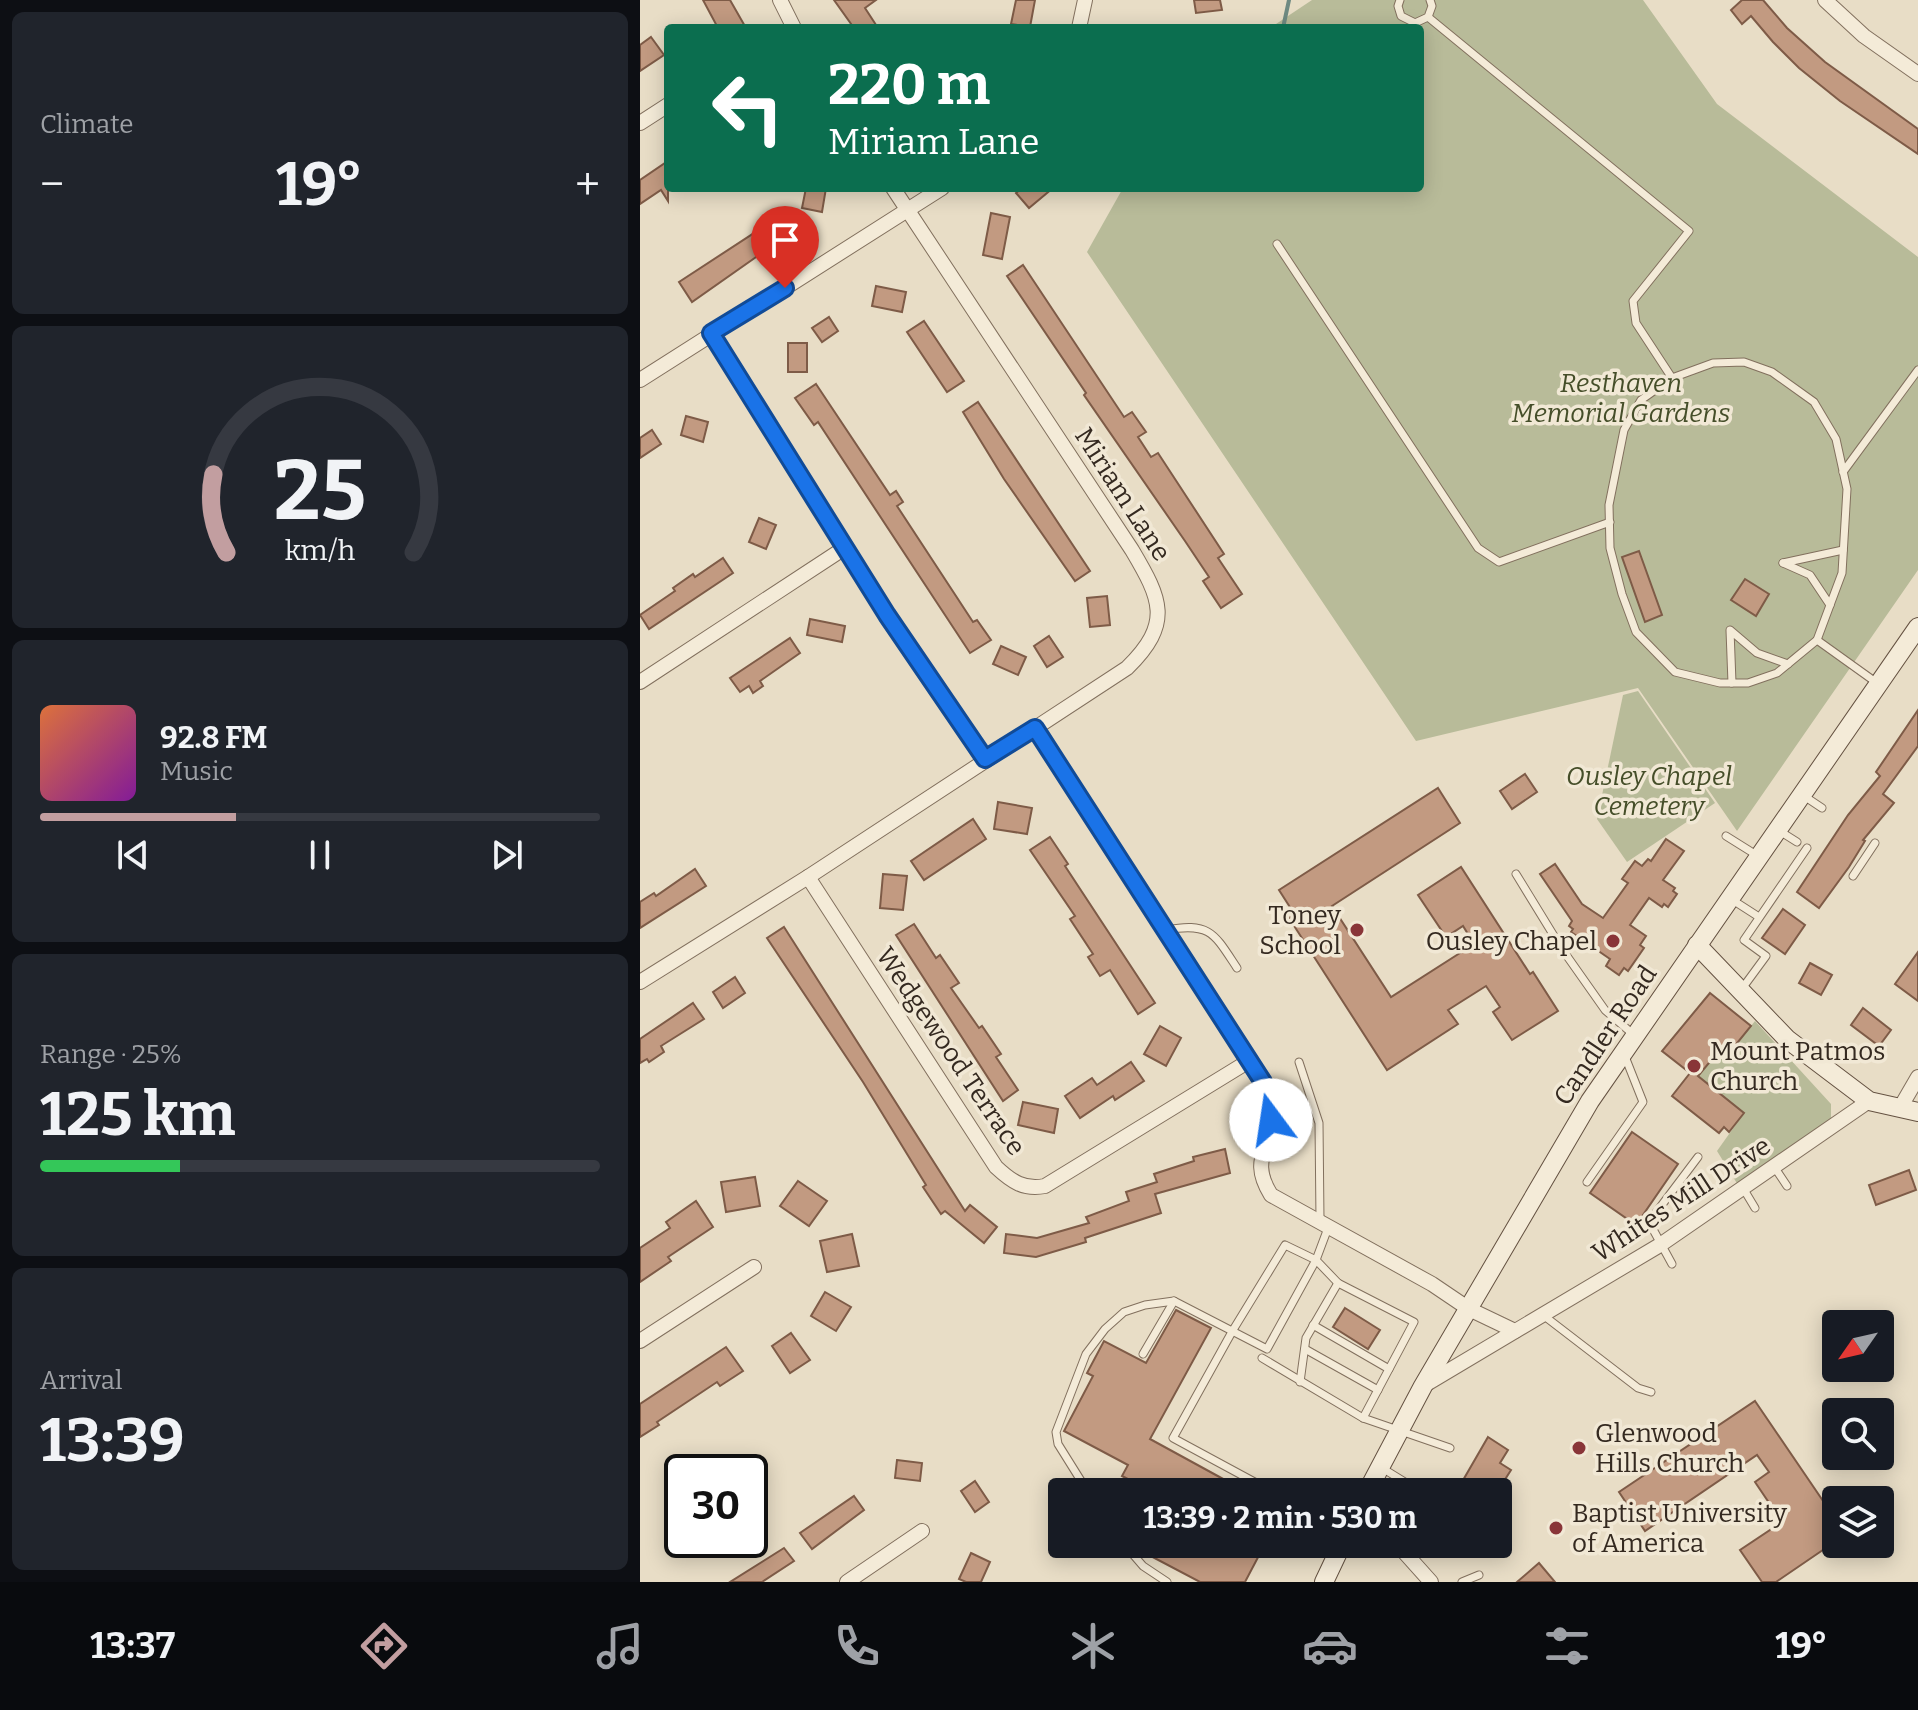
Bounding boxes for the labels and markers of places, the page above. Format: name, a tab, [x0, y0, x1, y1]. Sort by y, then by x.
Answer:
pin	[751, 206, 819, 288]
place label: Toney School	[1259, 900, 1341, 961]
marker: Toney School	[1348, 921, 1366, 939]
place label: Ousley Chapel	[1426, 926, 1597, 957]
marker: Ousley Chapel	[1604, 932, 1622, 950]
place label: Mount Patmos Church	[1710, 1036, 1886, 1097]
marker: Mount Patmos Church	[1685, 1057, 1703, 1075]
place label: Glenwood Hills Church	[1595, 1418, 1744, 1479]
marker: Glenwood Hills Church	[1570, 1439, 1588, 1457]
place label: Baptist University of America	[1572, 1498, 1787, 1559]
marker: Baptist University of America	[1547, 1519, 1565, 1537]

